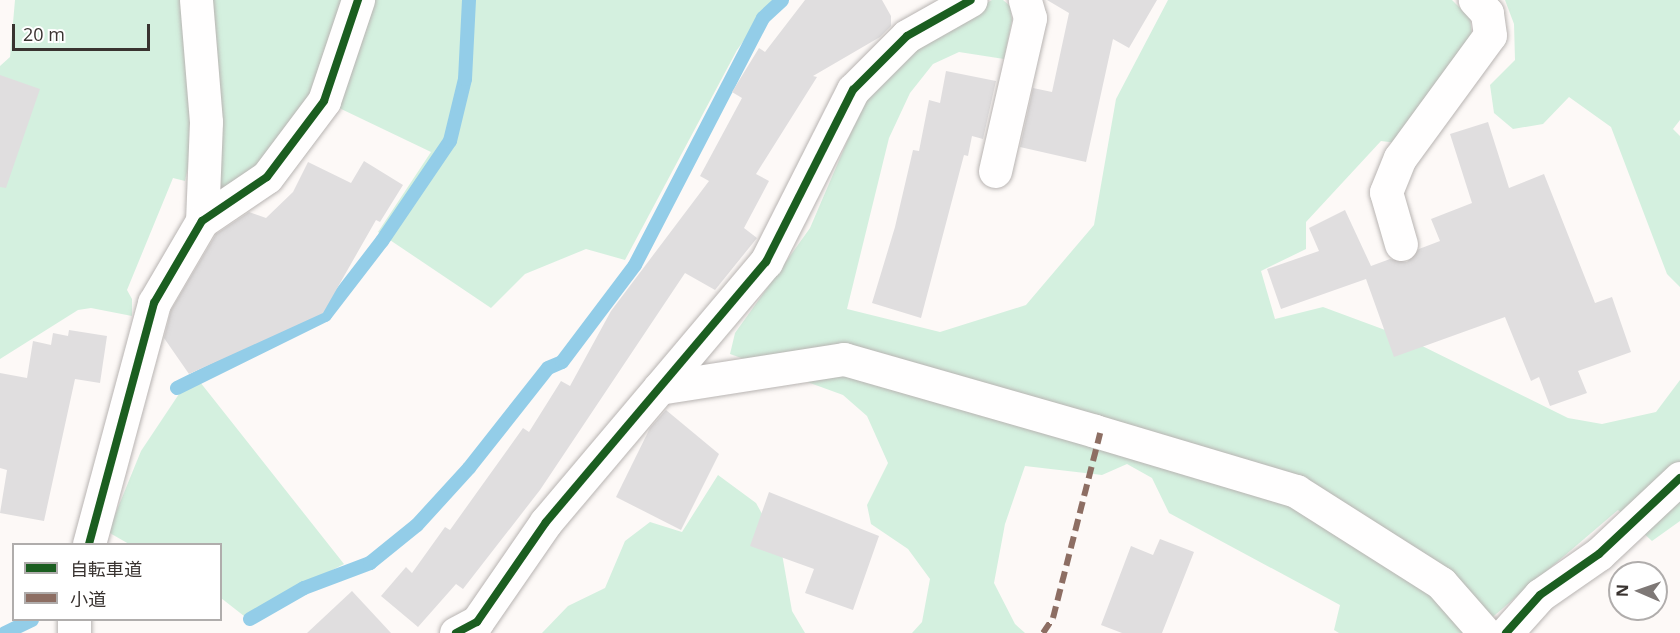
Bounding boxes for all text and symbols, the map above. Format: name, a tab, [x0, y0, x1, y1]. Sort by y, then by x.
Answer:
scale bar	[15, 12, 153, 50]
text: 20 m	[23, 22, 65, 46]
legend	[12, 543, 222, 621]
text: 自転車道	[70, 557, 142, 581]
north arrow	[1608, 561, 1668, 621]
text: N	[1611, 584, 1633, 597]
text: 小道	[70, 587, 106, 611]

